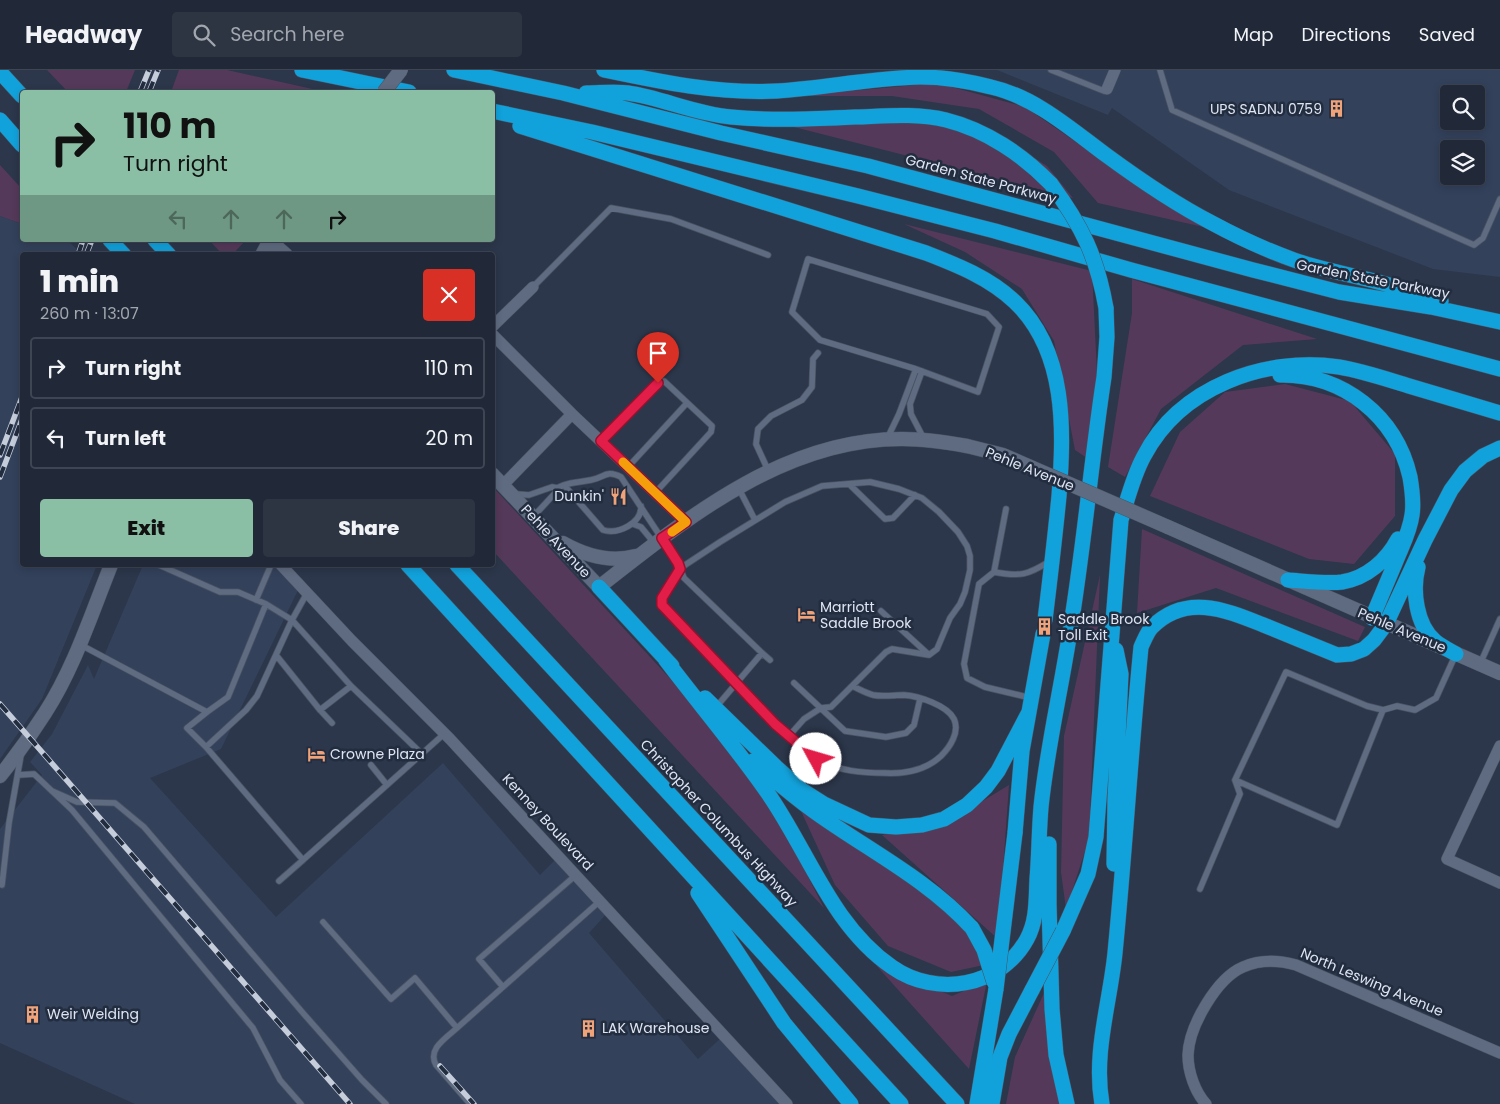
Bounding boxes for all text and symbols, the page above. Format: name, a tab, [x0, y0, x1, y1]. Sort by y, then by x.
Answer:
search box	[172, 12, 522, 57]
text: Headway	[25, 18, 142, 51]
icon: search	[190, 21, 218, 49]
text: Search here	[230, 21, 345, 48]
text: Map	[1234, 22, 1273, 47]
text: Directions	[1301, 22, 1391, 47]
text: Saved	[1419, 22, 1475, 47]
map controls	[1440, 85, 1485, 185]
button: search	[1440, 85, 1485, 130]
place label: UPS SADNJ 0759	[1210, 99, 1322, 119]
building icon: UPS SADNJ 0759	[1326, 99, 1346, 119]
text: 110 m	[123, 101, 217, 150]
icon: right	[40, 110, 105, 175]
button: layers	[1440, 140, 1485, 185]
text: Turn right	[123, 148, 228, 179]
street label: Garden State Parkway	[903, 149, 1059, 209]
icon: left	[164, 205, 192, 233]
icon: ahead	[217, 205, 245, 233]
icon: ahead	[270, 205, 298, 233]
icon: right	[323, 205, 351, 233]
street label: Garden State Parkway	[1295, 254, 1451, 304]
text: 1 min	[40, 260, 119, 303]
button: close	[423, 269, 475, 321]
text: 260 m · 13:07	[40, 302, 139, 325]
pin	[637, 332, 679, 383]
icon: arrive	[644, 339, 672, 367]
icon: right	[42, 354, 70, 382]
text: Turn right	[85, 355, 181, 382]
text: 110 m	[424, 355, 473, 382]
icon: left	[42, 424, 70, 452]
text: Turn left	[85, 425, 166, 452]
text: 20 m	[425, 425, 473, 452]
street label: Pehle Avenue	[983, 442, 1078, 496]
place label: Dunkin'	[554, 486, 604, 506]
restaurant icon: Dunkin'	[608, 486, 628, 506]
button: Exit	[40, 499, 253, 557]
button: Share	[263, 499, 475, 557]
street label: Pehle Avenue	[517, 500, 596, 582]
place label: Marriott Saddle Brook	[820, 597, 912, 633]
street label: Pehle Avenue	[1355, 602, 1450, 658]
hotel icon: Marriott Saddle Brook	[796, 605, 816, 625]
place label: Saddle Brook Toll Exit	[1058, 609, 1150, 645]
building icon: Saddle Brook Toll Exit	[1034, 617, 1054, 637]
position arrow	[789, 732, 841, 784]
street label: Christopher Columbus Highway	[636, 735, 802, 911]
hotel icon: Crowne Plaza	[306, 744, 326, 764]
place label: Crowne Plaza	[330, 744, 425, 764]
street label: Kenney Boulevard	[498, 769, 598, 875]
street label: North Leswing Avenue	[1297, 943, 1447, 1021]
building icon: Weir Welding	[23, 1004, 43, 1024]
place label: Weir Welding	[47, 1004, 139, 1024]
building icon: LAK Warehouse	[578, 1018, 598, 1038]
place label: LAK Warehouse	[602, 1018, 710, 1038]

